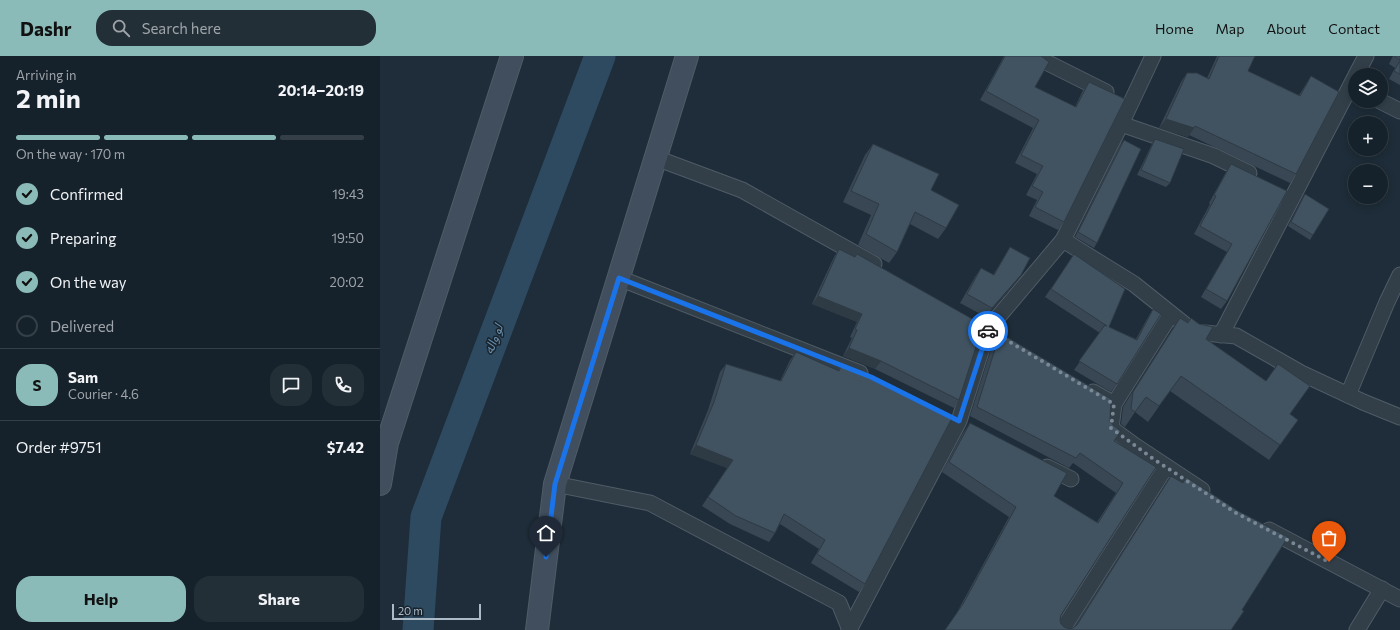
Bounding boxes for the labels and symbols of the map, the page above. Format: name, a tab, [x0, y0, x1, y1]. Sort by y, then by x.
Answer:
courier	[968, 311, 1008, 351]
water label: لو واله	[480, 320, 507, 356]
pin	[529, 516, 563, 557]
pin	[1312, 521, 1346, 562]
scale bar	[392, 602, 481, 621]

